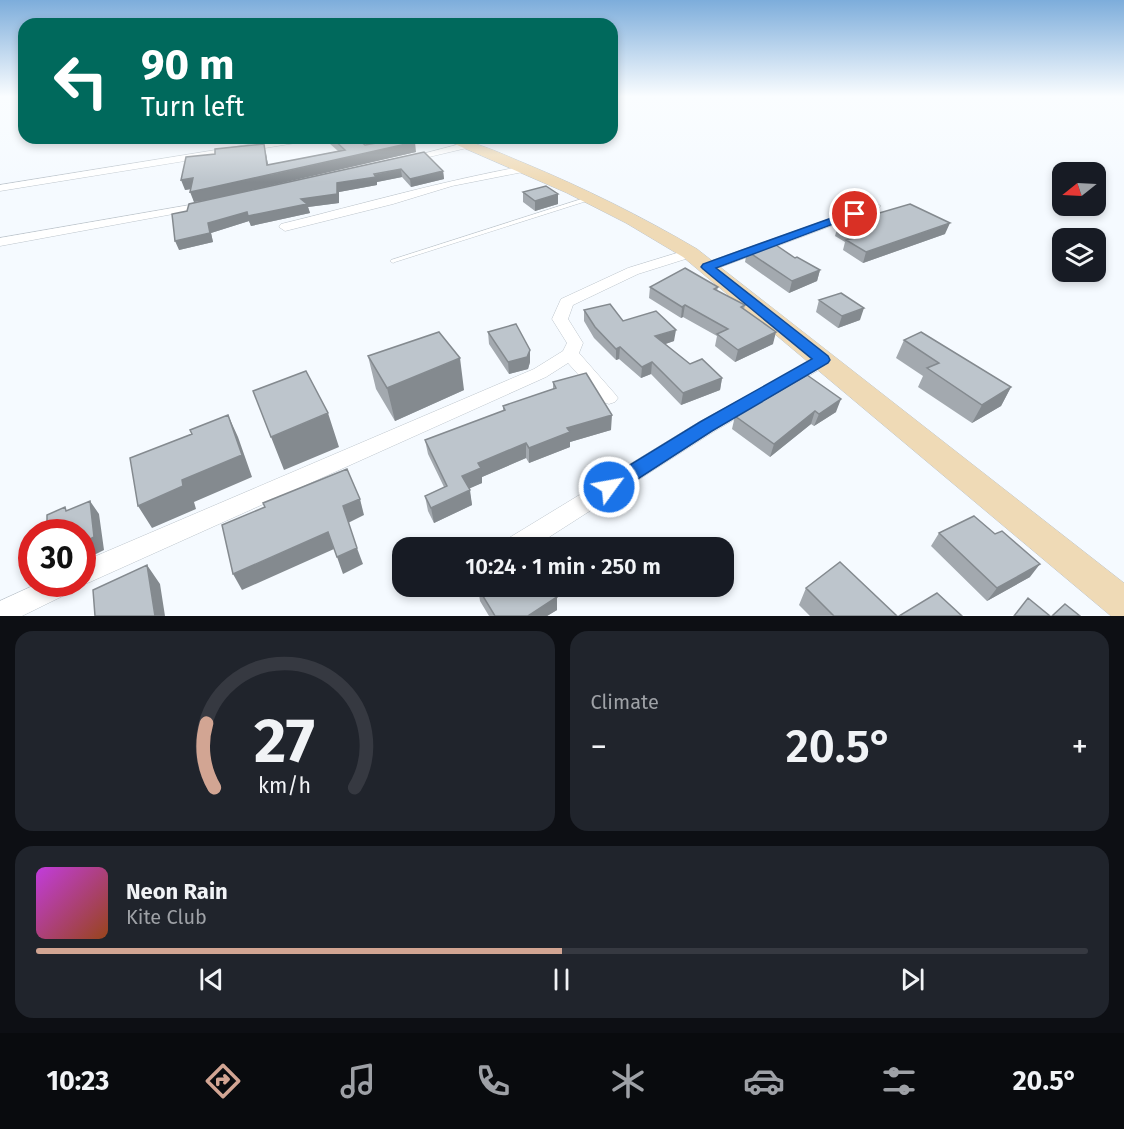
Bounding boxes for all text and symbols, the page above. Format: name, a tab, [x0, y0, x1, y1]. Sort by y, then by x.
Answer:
text: 90 m	[141, 40, 235, 90]
icon: left	[42, 42, 120, 120]
text: Turn left	[141, 91, 244, 123]
north arrow	[1052, 162, 1106, 216]
map controls	[1052, 162, 1106, 282]
pin	[829, 188, 880, 239]
icon: arrive	[838, 197, 871, 230]
button: layers	[1052, 228, 1106, 282]
position arrow	[577, 455, 641, 519]
speed limit sign: 30	[18, 519, 96, 597]
text: 10:24 · 1 min · 250 m	[465, 553, 661, 580]
text: Climate	[591, 690, 659, 714]
text: 27	[254, 704, 315, 779]
text: 20.5°	[786, 720, 893, 774]
text: −	[591, 727, 607, 767]
text: +	[1072, 727, 1088, 767]
text: km/h	[258, 773, 311, 799]
text: Neon Rain	[126, 878, 228, 905]
text: Kite Club	[126, 905, 207, 929]
icon: previous	[195, 963, 228, 996]
icon: pause	[545, 963, 578, 996]
icon: next	[896, 963, 929, 996]
icon: directions	[202, 1060, 244, 1102]
icon: music	[337, 1060, 379, 1102]
icon: phone	[472, 1060, 514, 1102]
icon: climate	[607, 1060, 649, 1102]
icon: car	[743, 1060, 785, 1102]
icon: filters	[878, 1060, 920, 1102]
text: 10:23	[47, 1065, 109, 1097]
text: 20.5°	[1013, 1065, 1077, 1097]

